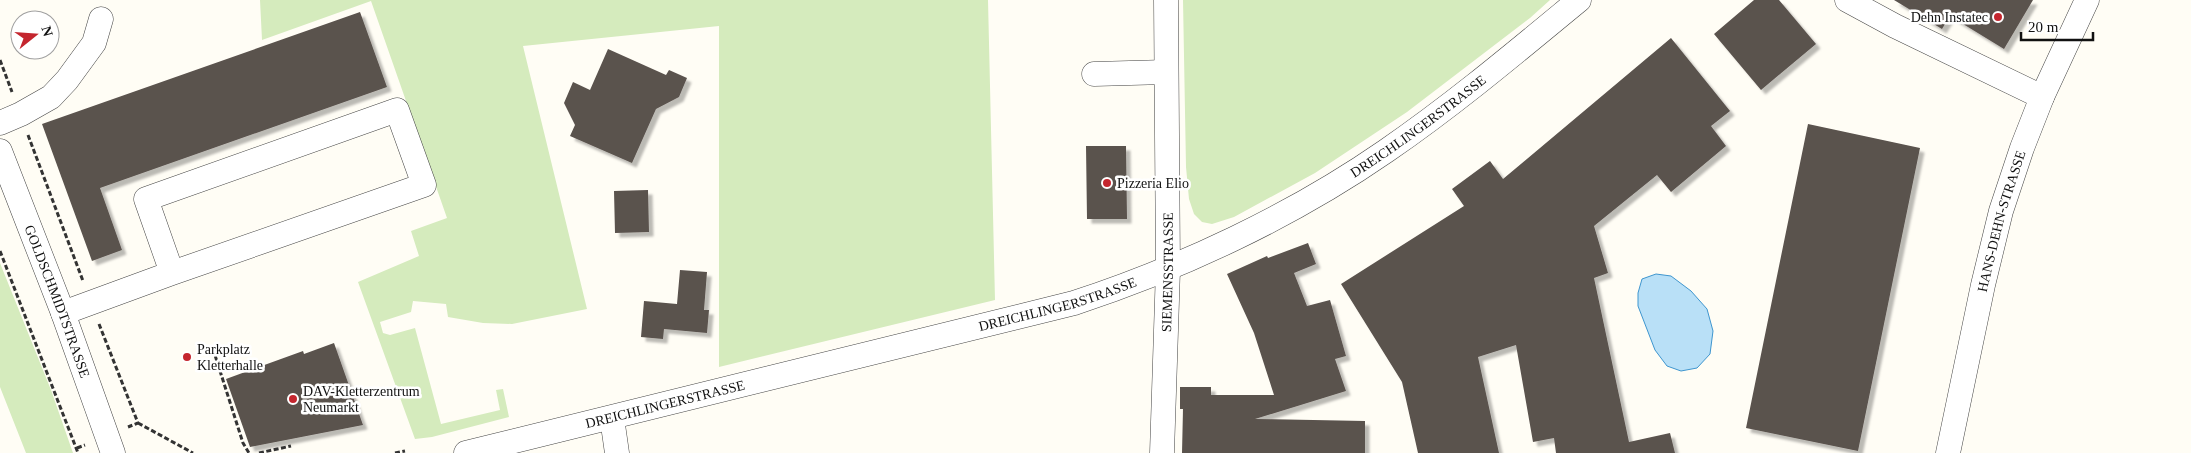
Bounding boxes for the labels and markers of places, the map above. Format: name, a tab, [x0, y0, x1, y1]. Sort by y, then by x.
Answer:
place label: Dehn Instatec	[1911, 10, 1988, 25]
marker: Dehn Instatec	[1992, 11, 2004, 23]
place label: Pizzeria Elio	[1117, 176, 1189, 191]
marker: Pizzeria Elio	[1101, 177, 1113, 189]
place label: Parkplatz Kletterhalle	[197, 342, 263, 373]
marker: Parkplatz Kletterhalle	[181, 351, 193, 363]
place label: DAV-Kletterzentrum Neumarkt	[303, 384, 420, 415]
marker: DAV-Kletterzentrum Neumarkt	[287, 393, 299, 405]

